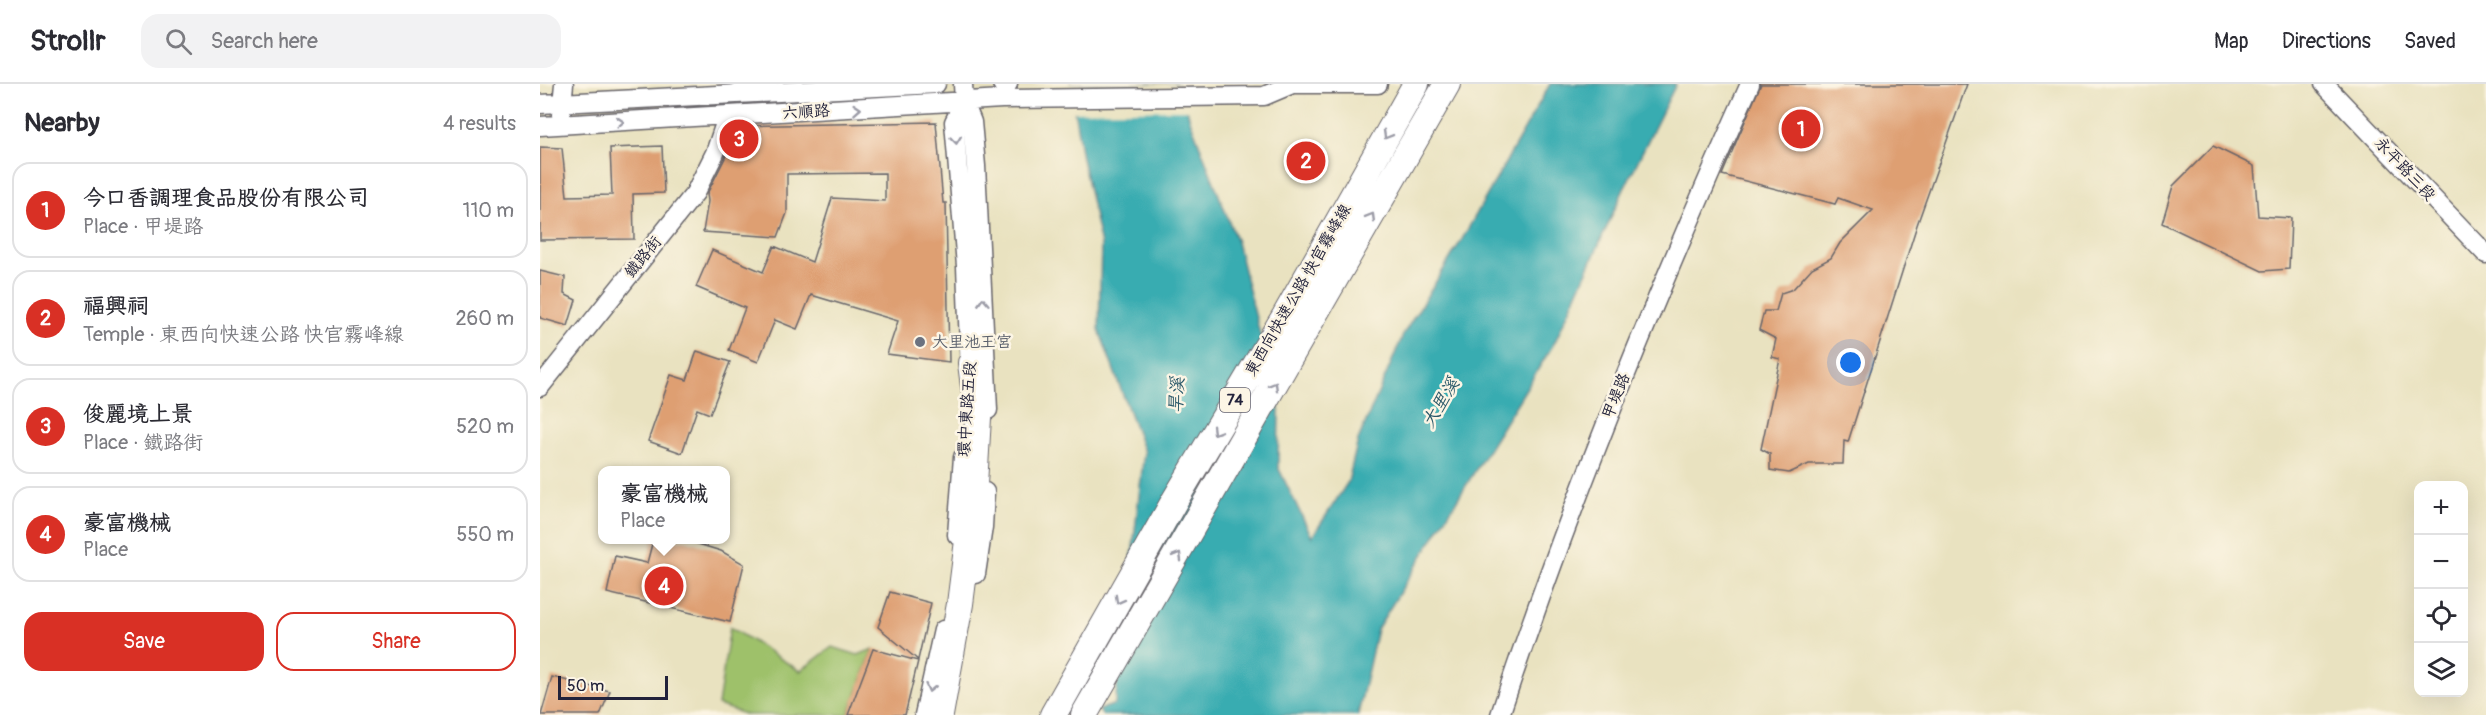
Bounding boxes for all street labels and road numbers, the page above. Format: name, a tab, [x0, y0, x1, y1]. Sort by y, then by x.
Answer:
street label: 六順路	[781, 100, 831, 124]
street label: 永平路三段	[2370, 133, 2440, 205]
street label: 東西向快速公路 快官霧峰線	[1240, 200, 1356, 380]
street label: 鐵路街	[620, 232, 666, 282]
street label: 環中東路五段	[954, 360, 980, 458]
street label: 甲堤路	[1598, 370, 1634, 422]
road number: 74	[1220, 388, 1250, 412]

